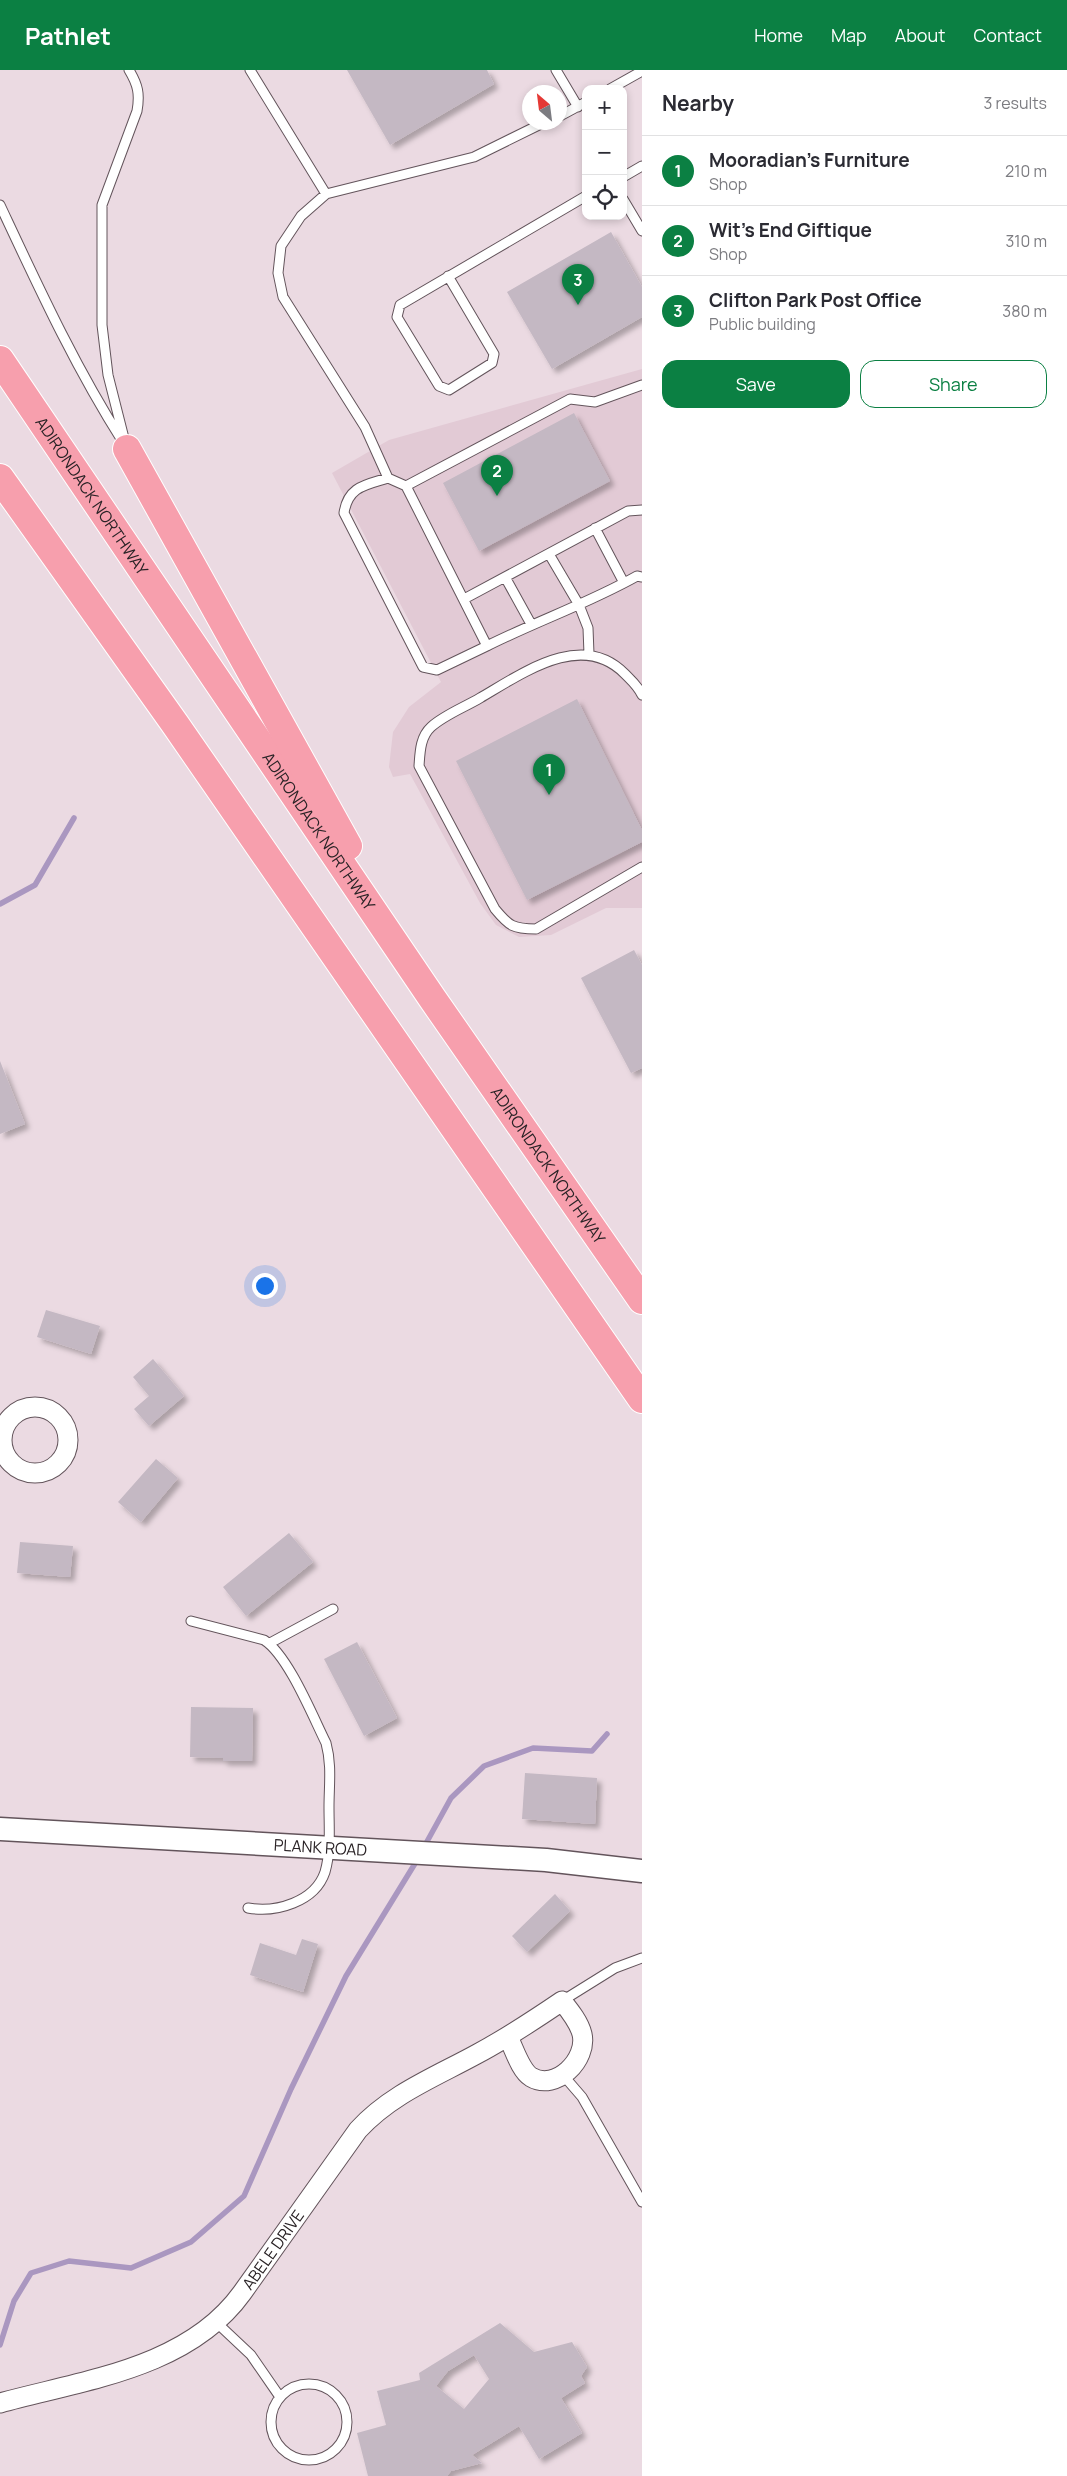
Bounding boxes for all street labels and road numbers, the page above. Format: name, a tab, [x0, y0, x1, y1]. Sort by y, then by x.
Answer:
street label: ADIRONDACK NORTHWAY	[31, 412, 153, 579]
street label: ADIRONDACK NORTHWAY	[258, 748, 380, 915]
street label: ADIRONDACK NORTHWAY	[486, 1082, 610, 1248]
street label: PLANK ROAD	[273, 1834, 368, 1861]
street label: ABELE DRIVE	[237, 2205, 309, 2294]

